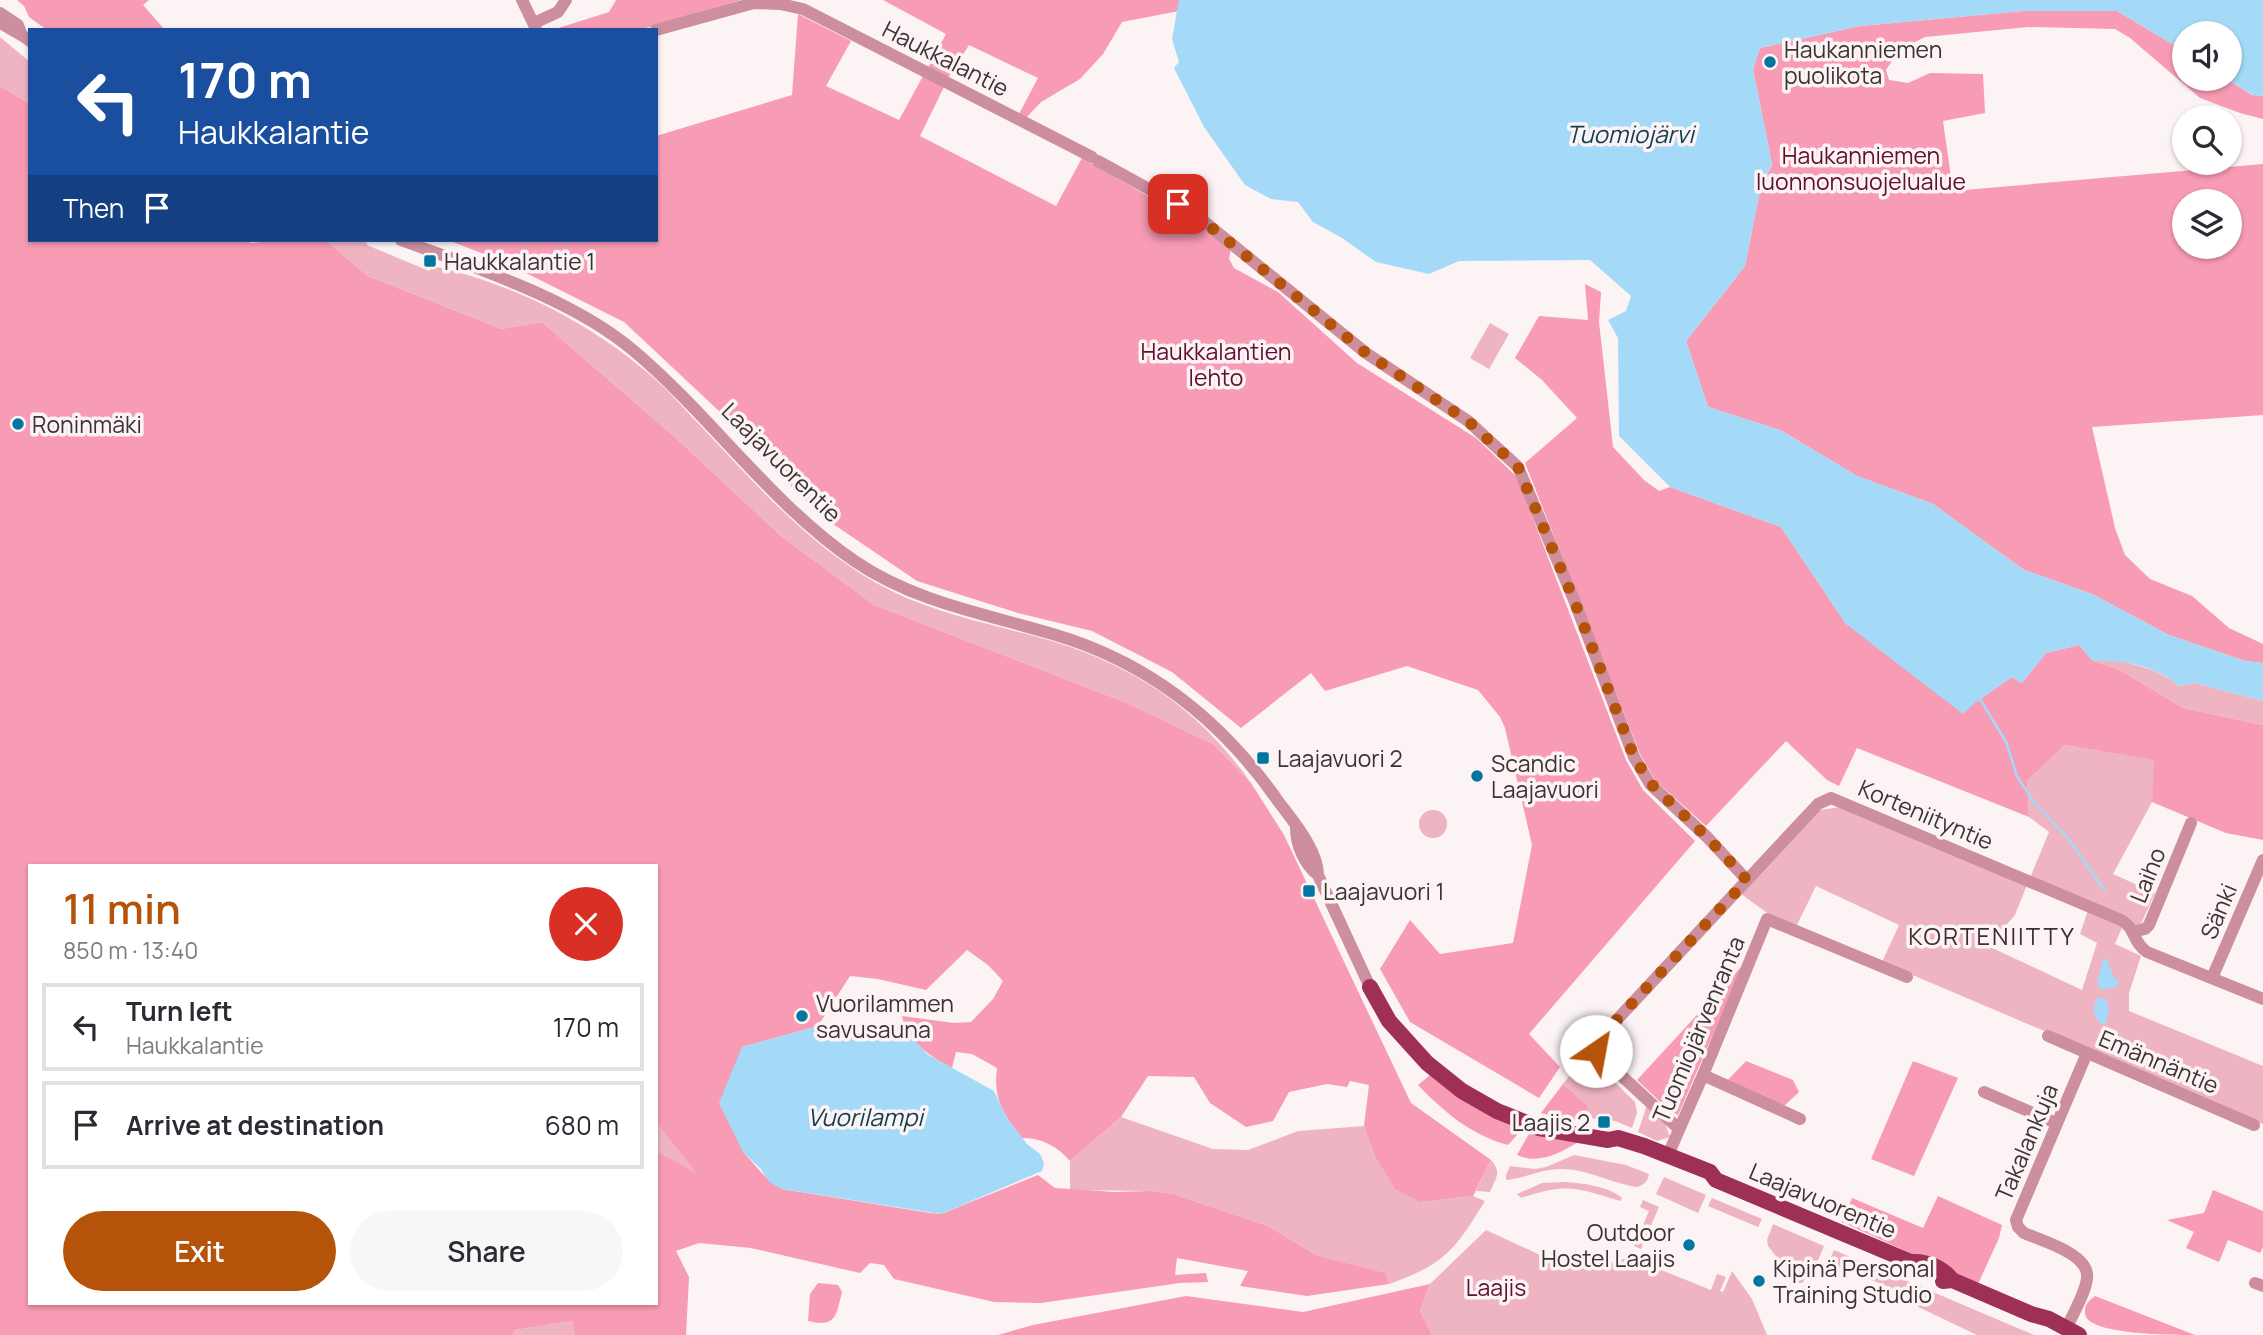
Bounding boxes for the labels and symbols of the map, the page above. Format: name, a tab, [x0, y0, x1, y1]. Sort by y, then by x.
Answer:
street label: Haukkalantie	[877, 13, 1015, 103]
place label: Haukanniemen puolikota	[1784, 33, 1942, 91]
marker: Haukanniemen puolikota	[1762, 54, 1778, 70]
water label: Tuomiojärvi	[1566, 117, 1697, 150]
park label: Haukanniemen luonnonsuojelualue	[1756, 139, 1966, 197]
pin	[1148, 174, 1208, 234]
place label: Haukkalantie 1	[444, 245, 595, 277]
marker: Haukkalantie 1	[422, 253, 438, 269]
park label: Haukkalantien lehto	[1141, 335, 1291, 393]
street label: Laajavuorentie	[715, 395, 849, 529]
place label: Roninmäki	[32, 408, 142, 440]
marker: Roninmäki	[10, 416, 26, 432]
place label: Laajavuori 2	[1277, 742, 1403, 774]
place label: Scandic Laajavuori	[1491, 747, 1599, 805]
marker: Laajavuori 2	[1255, 750, 1271, 766]
marker: Scandic Laajavuori	[1469, 768, 1485, 784]
street label: Korteniityntie	[1854, 771, 1998, 857]
street label: Laiho	[2121, 843, 2173, 907]
place label: Laajavuori 1	[1323, 875, 1445, 907]
street label: Sänki	[2192, 878, 2244, 944]
marker: Laajavuori 1	[1301, 883, 1317, 899]
district label: KORTENIITTY	[1908, 919, 2076, 952]
street label: Tuomiojärvenranta	[1644, 931, 1752, 1127]
place label: Vuorilammen savusauna	[816, 987, 954, 1045]
marker: Vuorilammen savusauna	[794, 1008, 810, 1024]
position arrow	[1559, 1014, 1633, 1088]
street label: Emännäntie	[2094, 1021, 2224, 1101]
street label: Takalankuja	[1987, 1078, 2065, 1206]
water label: Vuorilampi	[807, 1100, 926, 1133]
place label: Laajis 2	[1512, 1106, 1590, 1138]
marker: Laajis 2	[1596, 1114, 1612, 1130]
street label: Laajavuorentie	[1744, 1155, 1902, 1245]
place label: Outdoor Hostel Laajis	[1541, 1216, 1675, 1274]
marker: Outdoor Hostel Laajis	[1681, 1237, 1697, 1253]
place label: Kipinä Personal Training Studio	[1773, 1252, 1935, 1310]
park label: Laajis	[1466, 1271, 1526, 1303]
marker: Kipinä Personal Training Studio	[1751, 1273, 1767, 1289]

